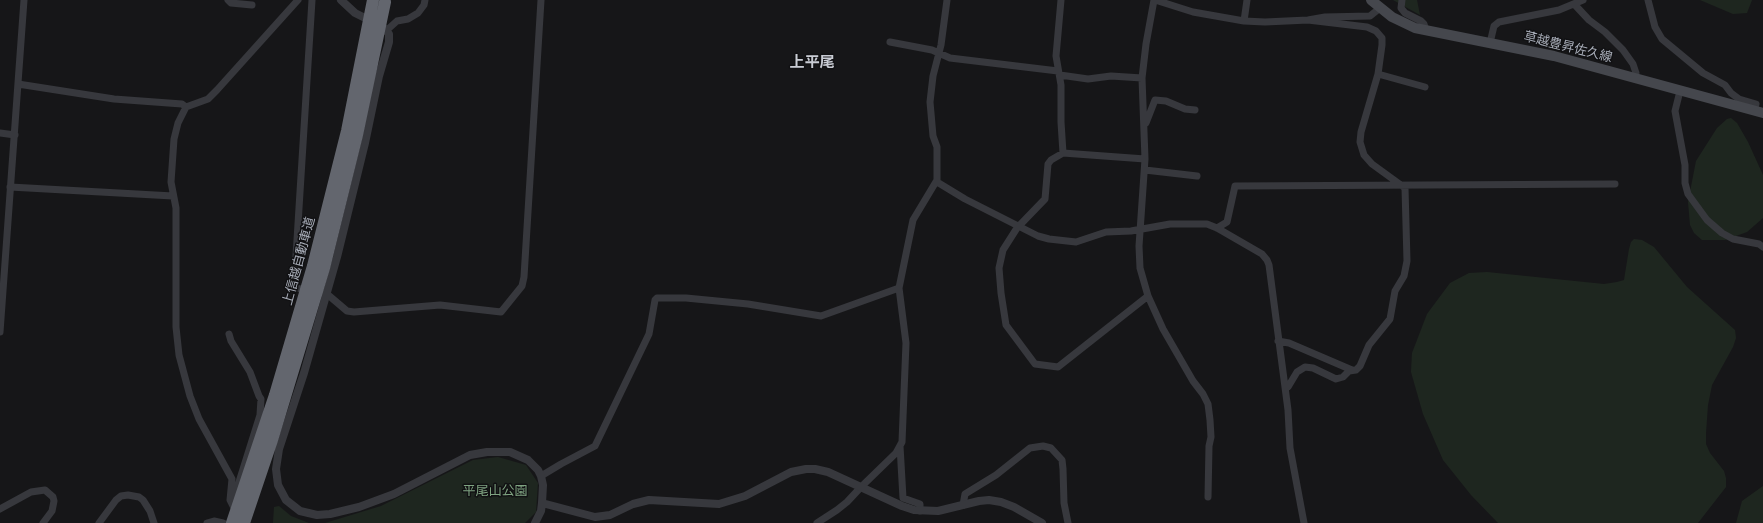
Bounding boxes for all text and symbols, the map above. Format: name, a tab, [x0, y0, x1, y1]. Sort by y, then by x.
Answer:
street label: 草越豊昇佐久線	[1522, 28, 1614, 66]
district label: 上平尾	[790, 53, 834, 71]
street label: 上信越自動車道	[280, 215, 318, 307]
park label: 平尾山公園	[463, 483, 527, 499]

